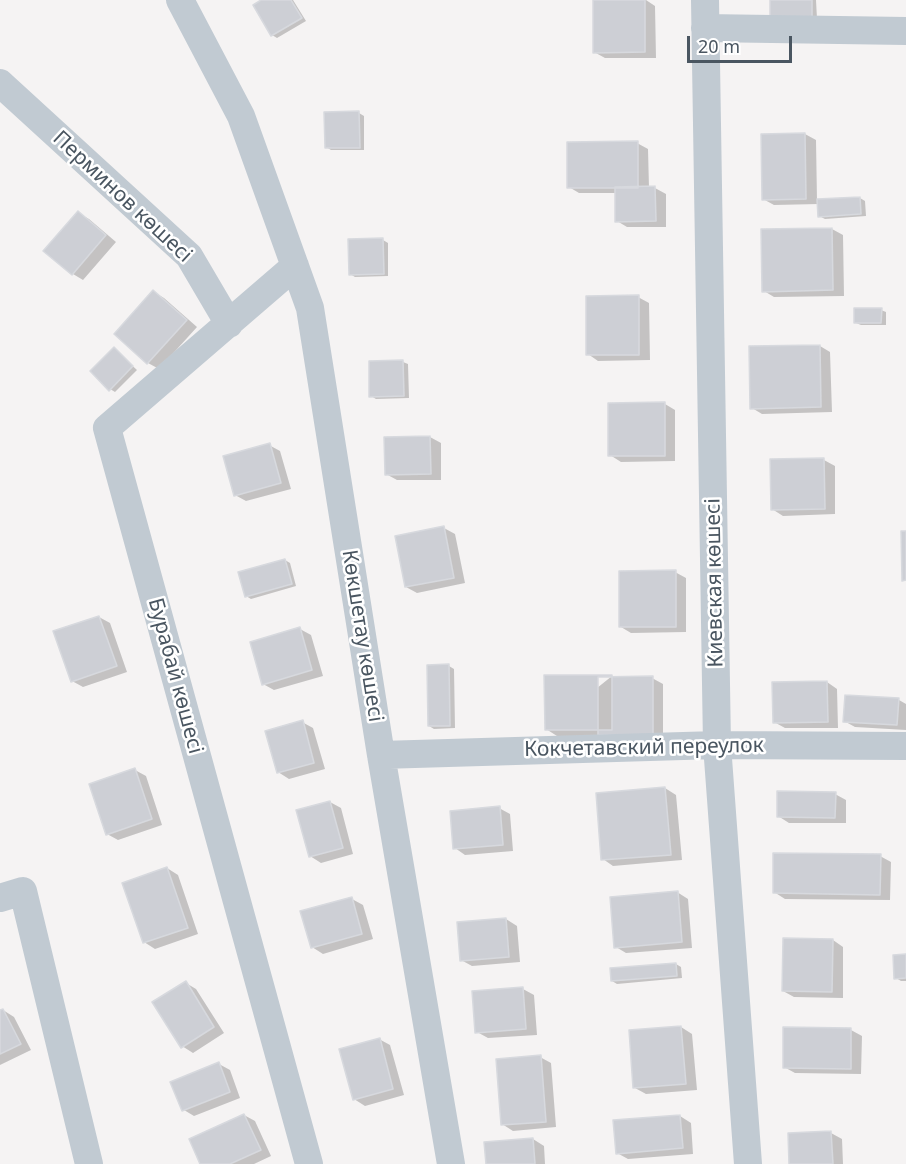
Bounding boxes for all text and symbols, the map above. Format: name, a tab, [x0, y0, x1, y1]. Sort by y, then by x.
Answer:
scale bar	[690, 24, 795, 62]
text: 20 m	[698, 34, 740, 58]
street label: Перминов көшесі	[47, 126, 197, 268]
street label: Киевская көшесі	[701, 498, 729, 668]
street label: Көкшетау көшесі	[336, 548, 388, 724]
street label: Бурабай көшесі	[142, 595, 208, 757]
street label: Кокчетавский переулок	[524, 733, 764, 763]

